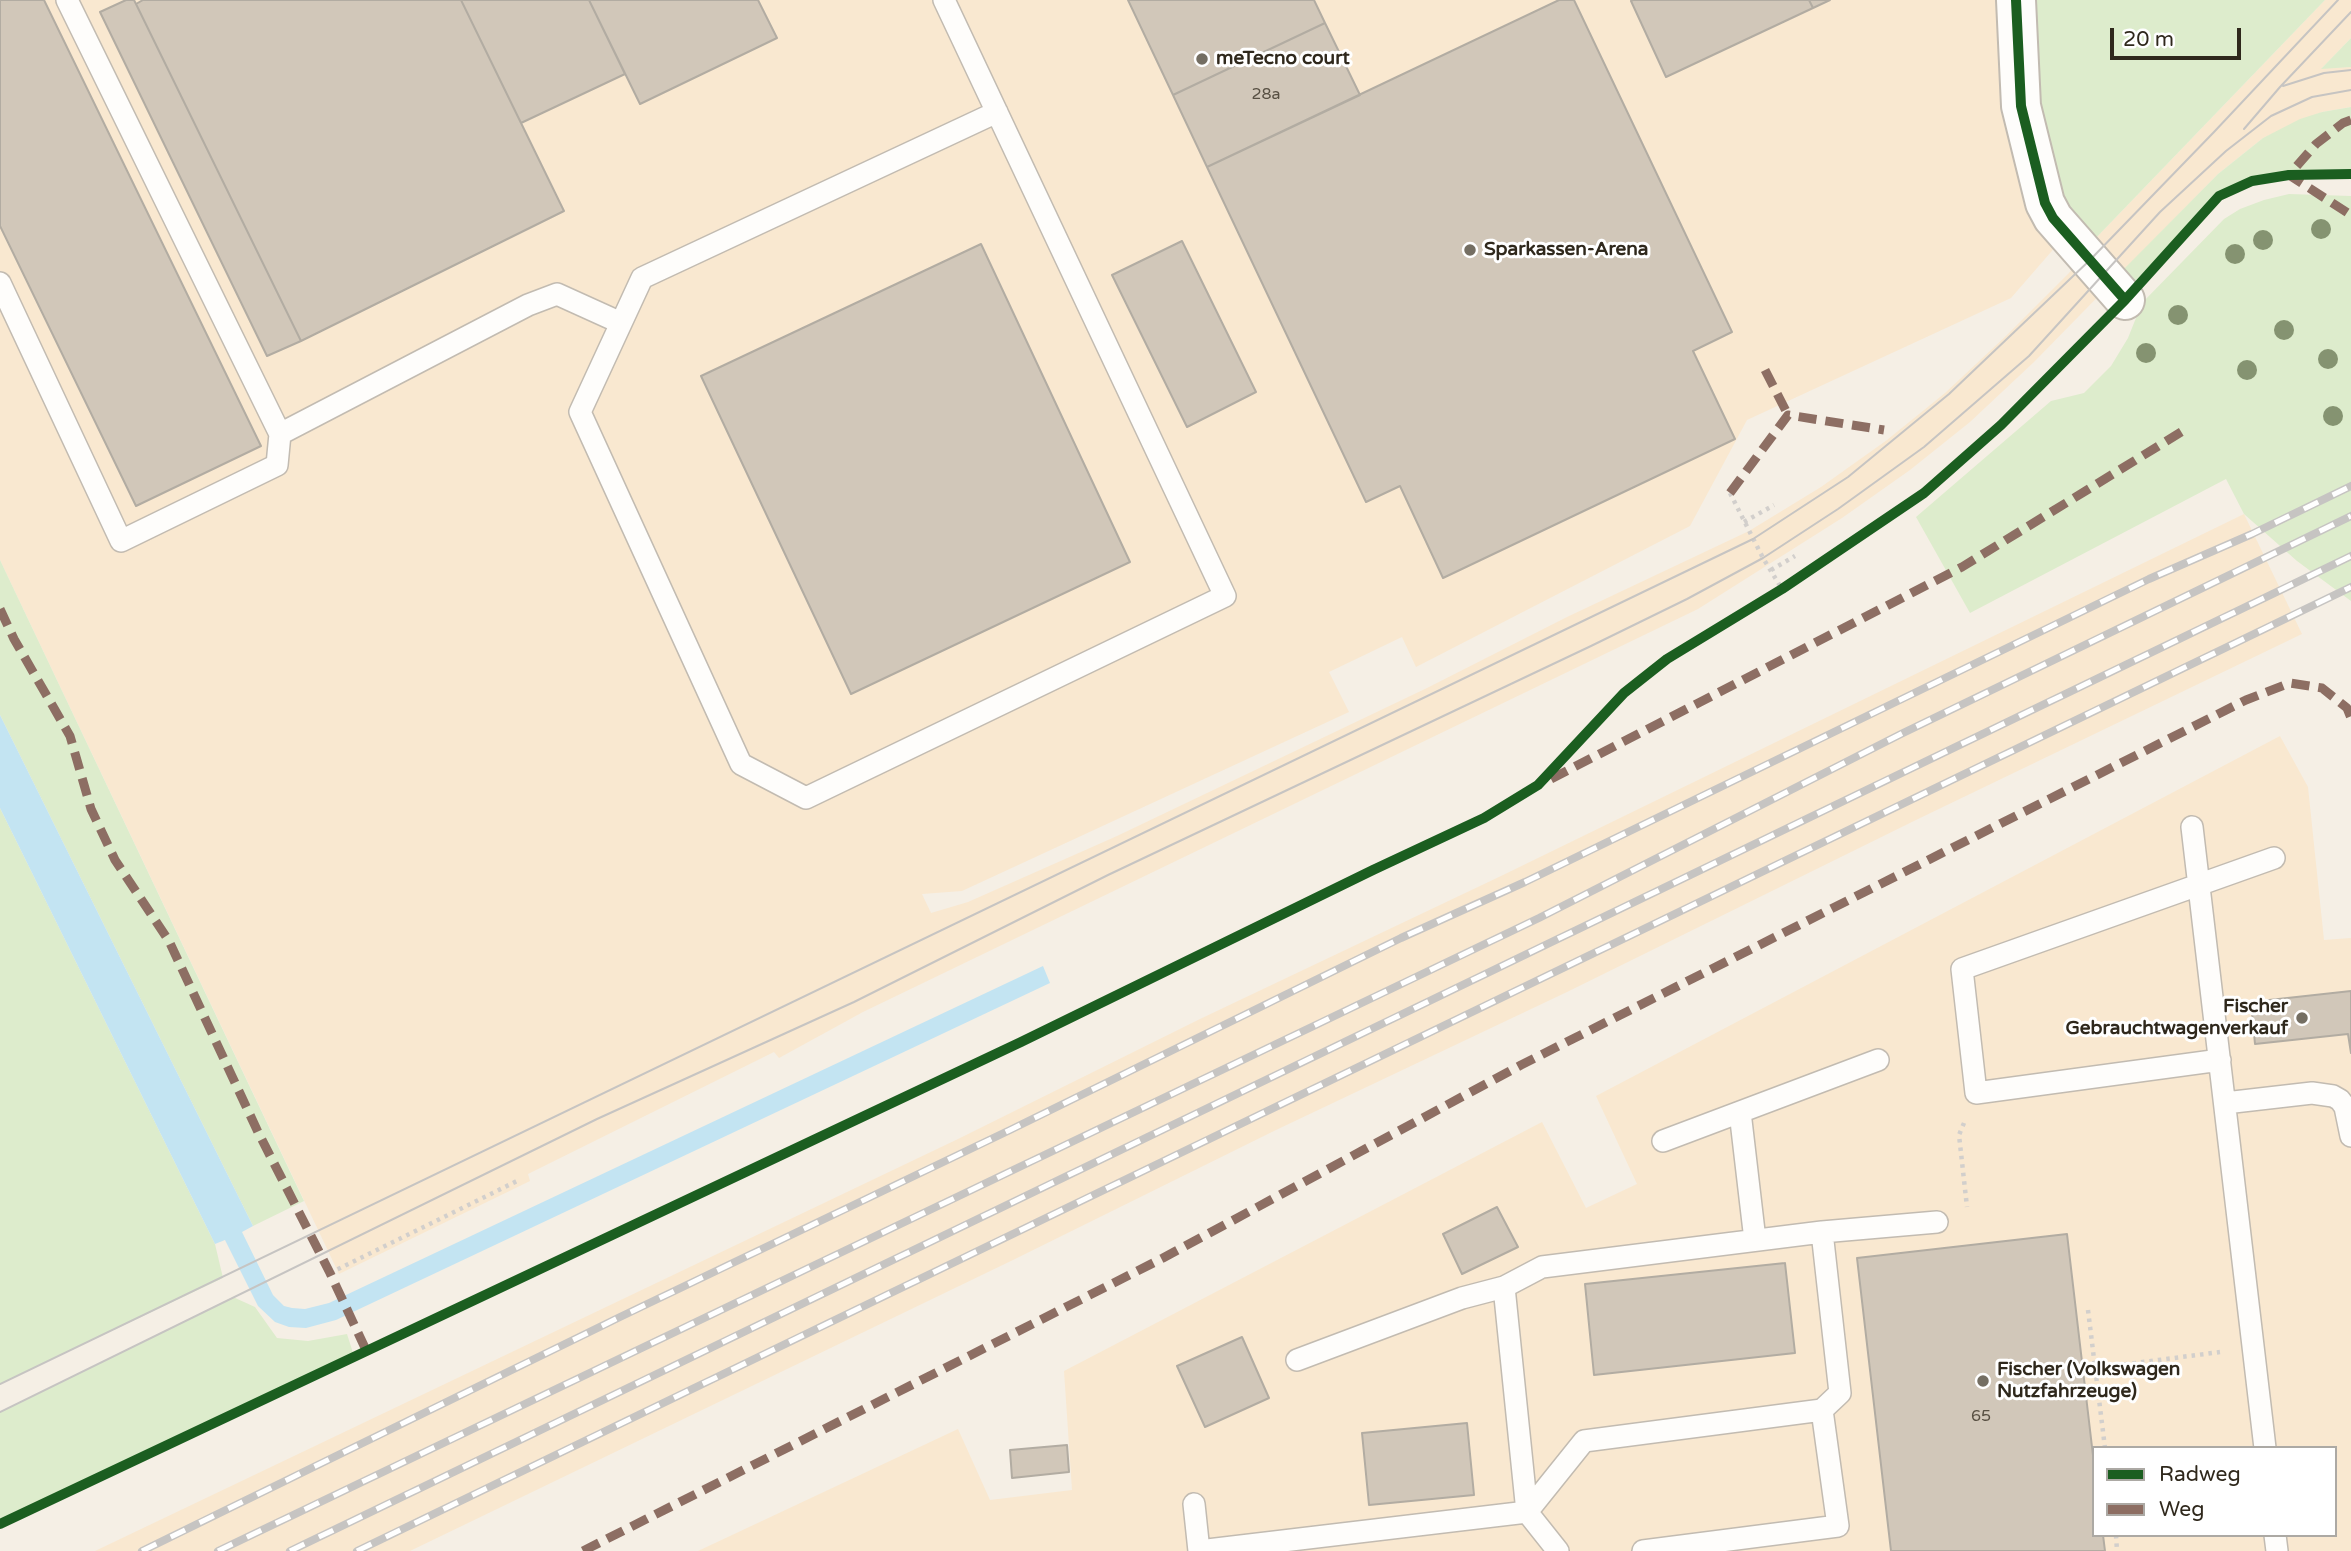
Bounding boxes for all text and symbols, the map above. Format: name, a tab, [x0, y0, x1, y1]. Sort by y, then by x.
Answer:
scale bar	[2113, 14, 2244, 58]
text: 20 m	[2123, 27, 2174, 52]
place label: meTecno court	[1216, 48, 1350, 70]
marker: meTecno court	[1194, 51, 1210, 67]
house number: 28a	[1251, 85, 1281, 105]
place label: Sparkassen-Arena	[1484, 239, 1648, 261]
marker: Sparkassen-Arena	[1462, 242, 1478, 258]
place label: Fischer Gebrauchtwagenverkauf	[2065, 996, 2288, 1040]
marker: Fischer Gebrauchtwagenverkauf	[2294, 1010, 2310, 1026]
place label: Fischer (Volkswagen Nutzfahrzeuge)	[1997, 1359, 2180, 1403]
marker: Fischer (Volkswagen Nutzfahrzeuge)	[1975, 1373, 1991, 1389]
house number: 65	[1971, 1407, 1991, 1427]
legend	[2092, 1446, 2337, 1537]
text: Radweg	[2159, 1462, 2241, 1487]
text: Weg	[2159, 1497, 2204, 1522]

